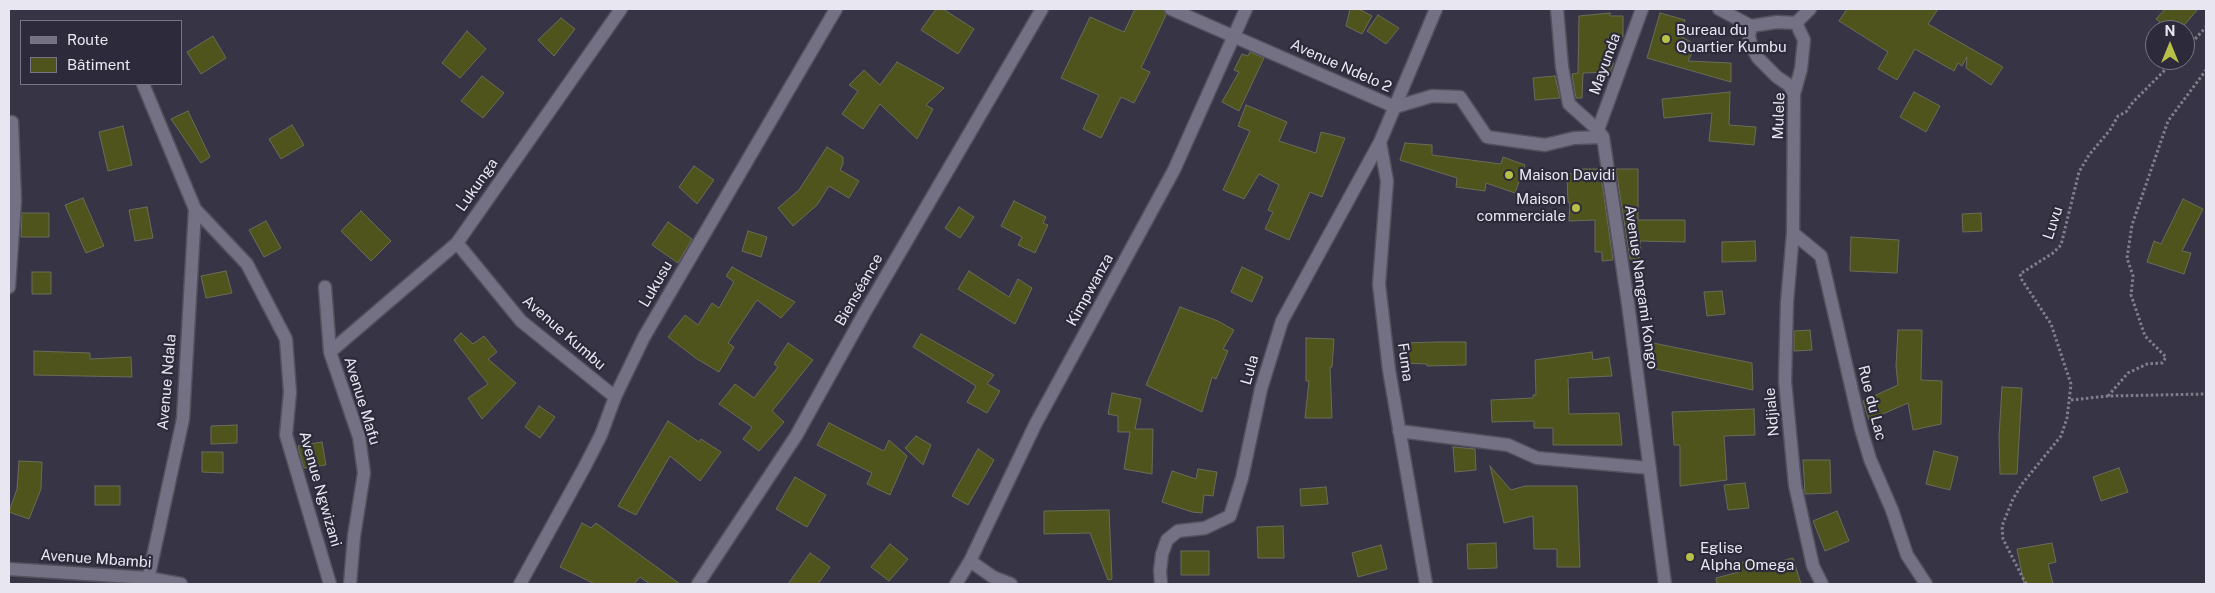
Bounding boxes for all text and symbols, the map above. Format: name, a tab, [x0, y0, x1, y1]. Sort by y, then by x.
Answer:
legend	[20, 20, 182, 85]
north arrow	[2145, 20, 2195, 70]
place label: Bureau du Quartier Kumbu	[1676, 21, 1787, 56]
text: N	[2165, 23, 2175, 39]
text: Route	[67, 31, 108, 48]
street label: Mayunda	[1586, 31, 1624, 97]
marker: Bureau du Quartier Kumbu	[1660, 33, 1672, 45]
street label: Avenue Ndelo 2	[1288, 36, 1394, 96]
text: Bâtiment	[67, 56, 130, 73]
street label: Mulele	[1769, 92, 1789, 140]
street label: Lukunga	[452, 155, 502, 215]
place label: Maison Davidi	[1519, 166, 1615, 184]
marker: Maison Davidi	[1503, 169, 1515, 181]
place label: Maison commerciale	[1476, 190, 1566, 225]
marker: Maison commerciale	[1570, 202, 1582, 214]
street label: Avenue Nangami Kongo	[1621, 204, 1661, 370]
street label: Luvu	[2039, 204, 2067, 242]
street label: Bienséance	[831, 251, 887, 329]
street label: Kimpwanza	[1063, 251, 1117, 329]
street label: Lukusu	[636, 258, 676, 310]
street label: Avenue Kumbu	[519, 292, 609, 374]
street label: Avenue Ndala	[154, 333, 180, 431]
street label: Fuma	[1393, 342, 1417, 382]
street label: Lula	[1237, 353, 1263, 387]
street label: Avenue Mafu	[340, 355, 384, 447]
street label: Rue du Lac	[1854, 363, 1890, 443]
street label: Ndjiale	[1761, 387, 1783, 437]
street label: Avenue Ngwizani	[295, 429, 345, 549]
place label: Eglise Alpha Omega	[1700, 539, 1794, 574]
street label: Avenue Mbambi	[40, 546, 152, 572]
marker: Eglise Alpha Omega	[1684, 551, 1696, 563]

